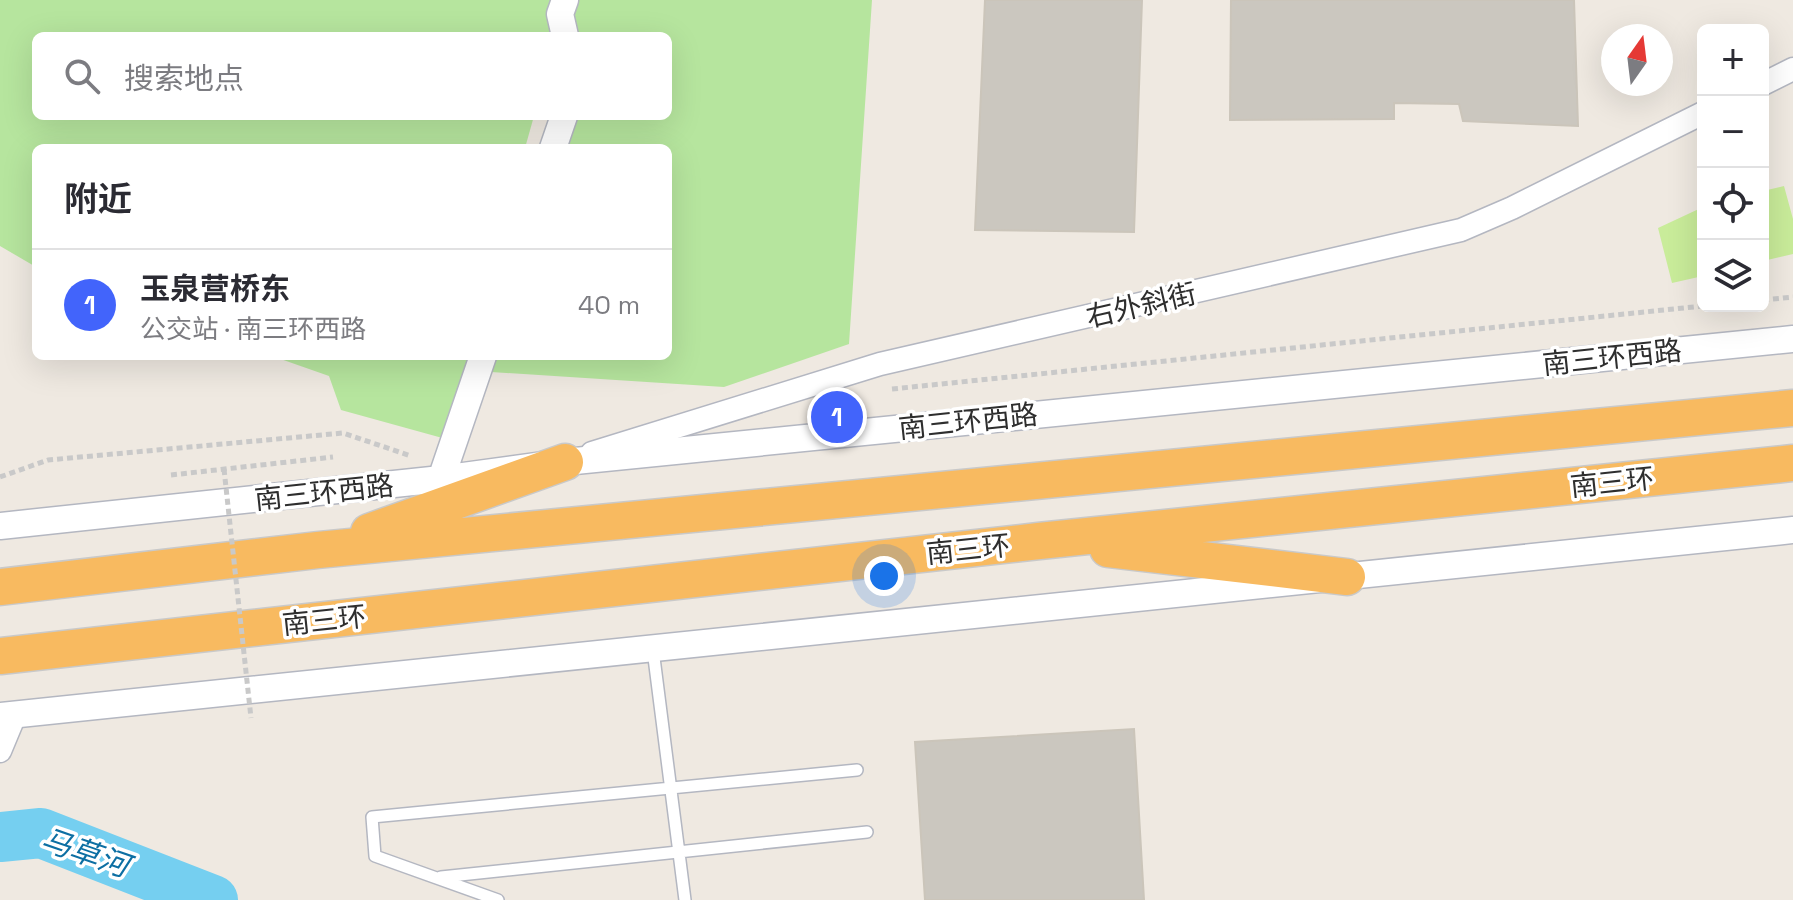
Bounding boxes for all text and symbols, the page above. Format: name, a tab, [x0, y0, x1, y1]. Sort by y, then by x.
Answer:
north arrow	[1601, 24, 1673, 96]
map controls	[1697, 24, 1769, 312]
button: +	[1697, 24, 1769, 96]
search box	[32, 32, 672, 120]
icon: search	[60, 54, 104, 98]
text: 搜索地点	[124, 59, 244, 98]
button: −	[1697, 96, 1769, 168]
button: locate	[1697, 168, 1769, 240]
text: 附近	[64, 178, 132, 221]
button: layers	[1697, 240, 1769, 312]
text: 玉泉营桥东	[140, 269, 290, 308]
street label: 右外斜街	[1082, 275, 1200, 335]
text: 1	[84, 288, 96, 322]
text: 40 m	[578, 288, 640, 322]
text: 公交站 · 南三环西路	[140, 312, 366, 346]
street label: 南三环西路	[1540, 332, 1684, 382]
pin: 1	[811, 387, 863, 447]
street label: 南三环西路	[896, 396, 1040, 446]
street label: 南三环	[1568, 460, 1656, 504]
street label: 南三环西路	[252, 467, 396, 517]
street label: 南三环	[924, 527, 1012, 571]
your location	[864, 556, 904, 596]
street label: 南三环	[280, 598, 368, 642]
water label: 马草河	[36, 819, 139, 887]

